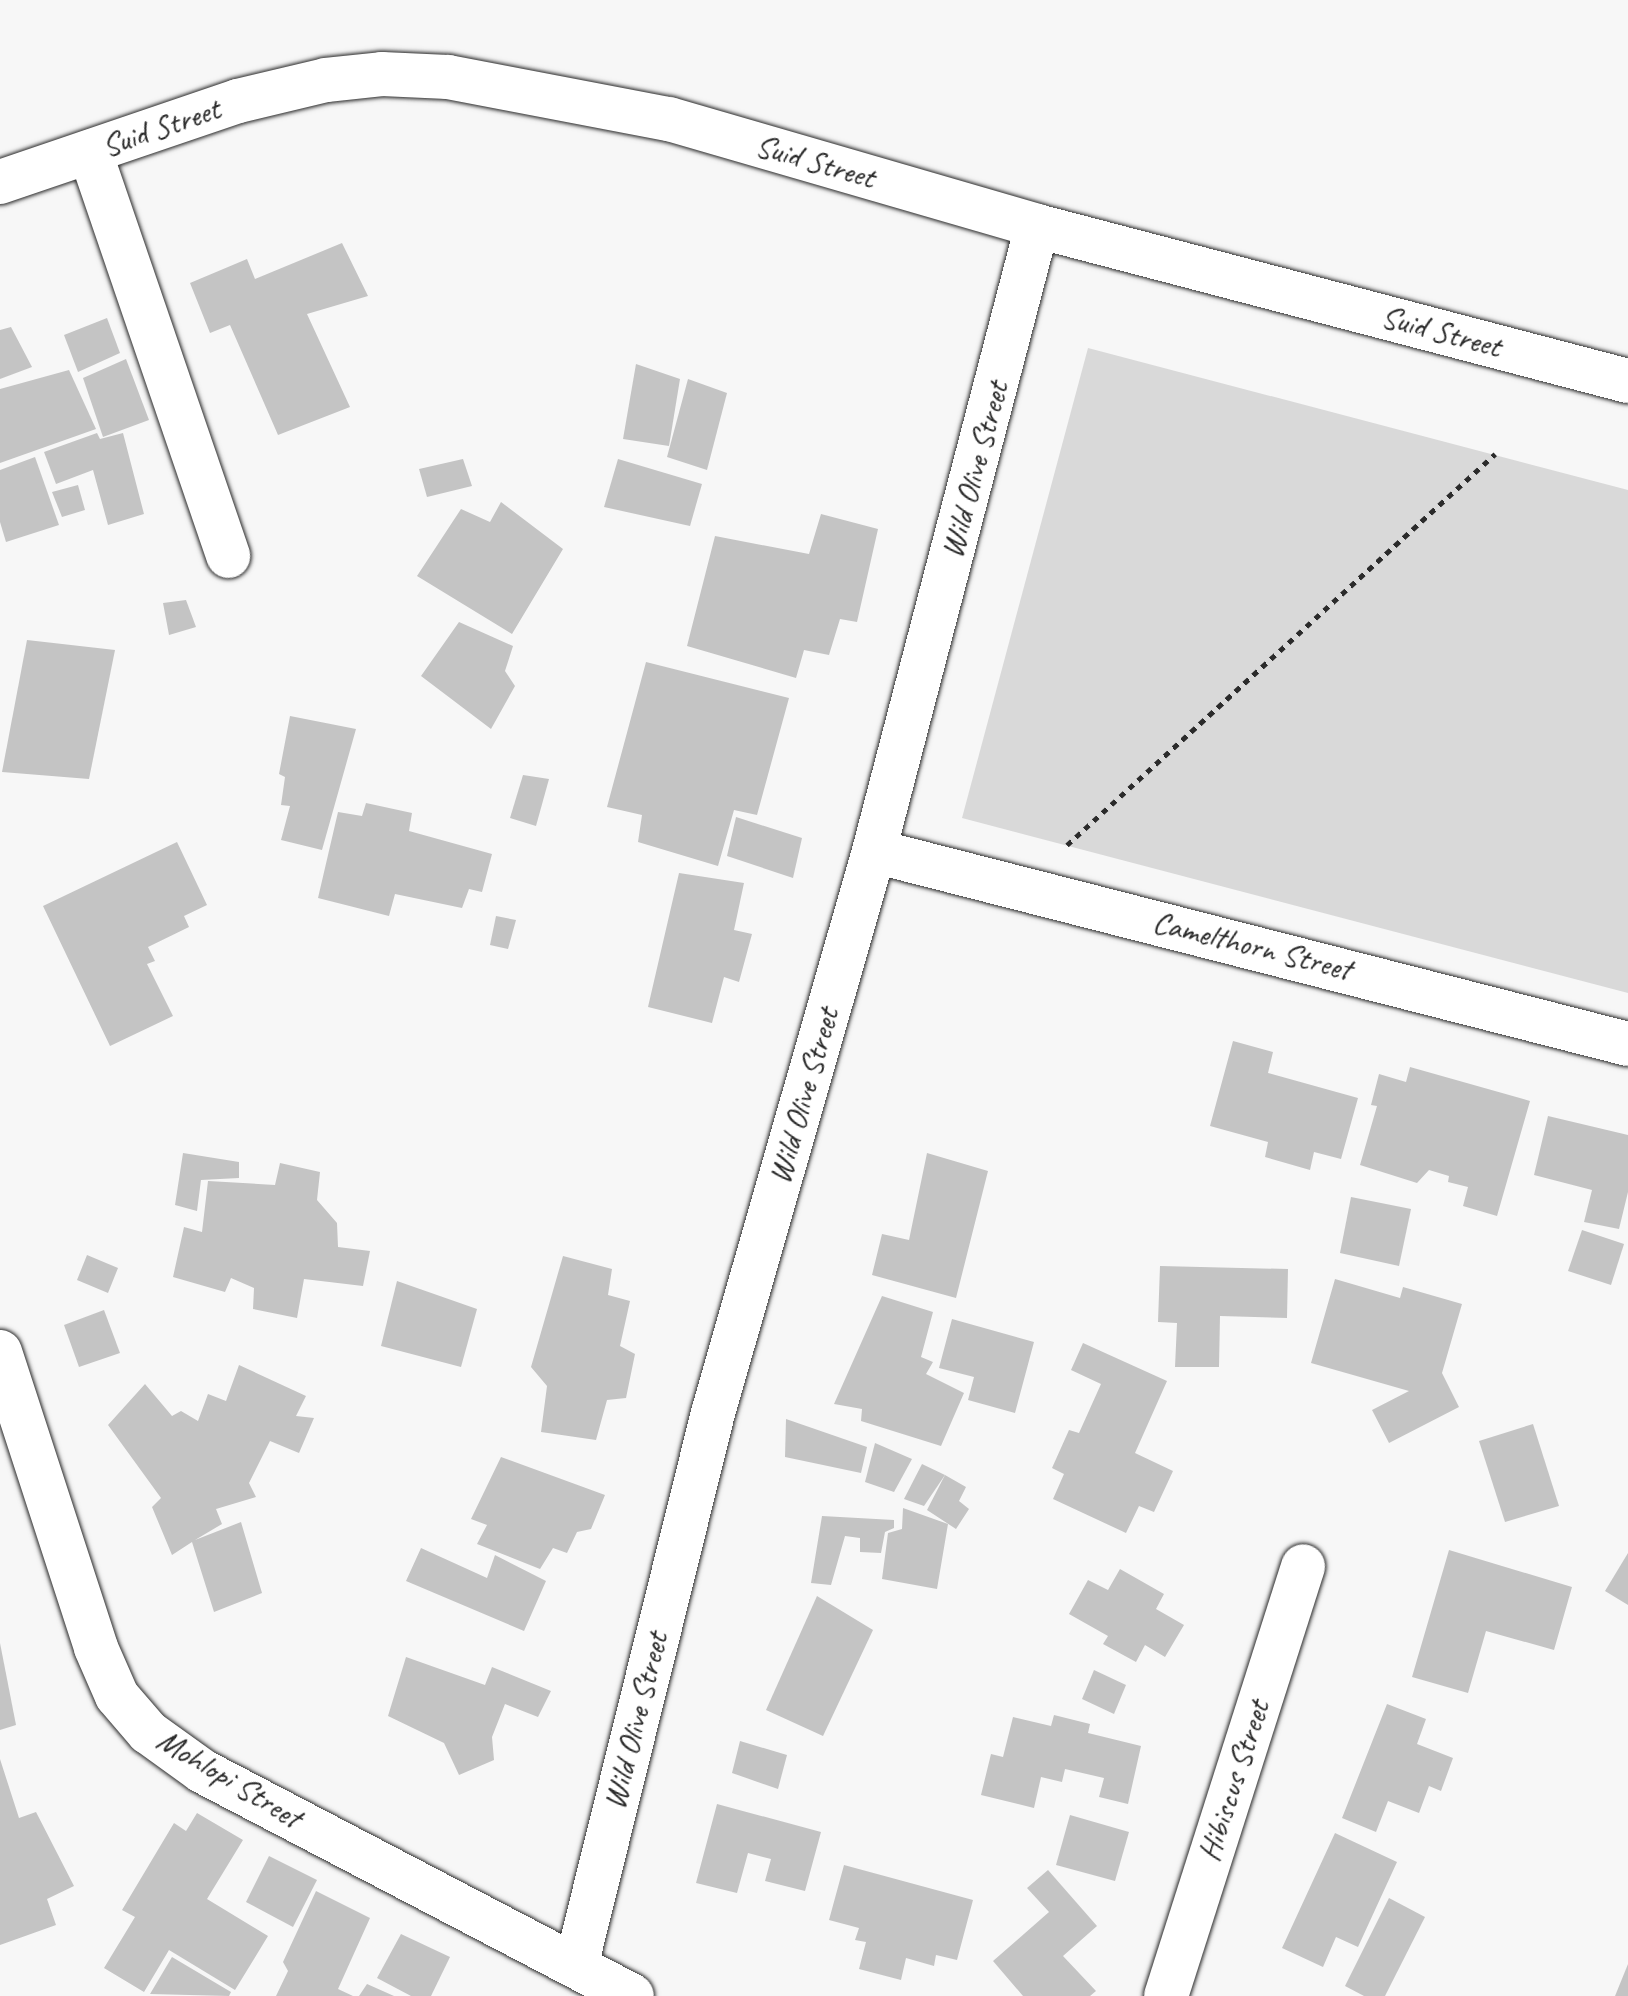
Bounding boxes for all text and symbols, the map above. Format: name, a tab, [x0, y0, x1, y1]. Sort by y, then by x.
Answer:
street label: Suid Street	[97, 90, 225, 166]
street label: Suid Street	[751, 127, 879, 197]
street label: Suid Street	[1377, 298, 1505, 366]
street label: Wild Olive Street	[933, 377, 1017, 563]
street label: Camelthorn Street	[1149, 903, 1355, 989]
street label: Wild Olive Street	[760, 1003, 848, 1189]
street label: Wild Olive Street	[595, 1628, 677, 1814]
street label: Hibiscus Street	[1190, 1696, 1278, 1866]
street label: Mohlopi Street	[150, 1721, 308, 1837]

